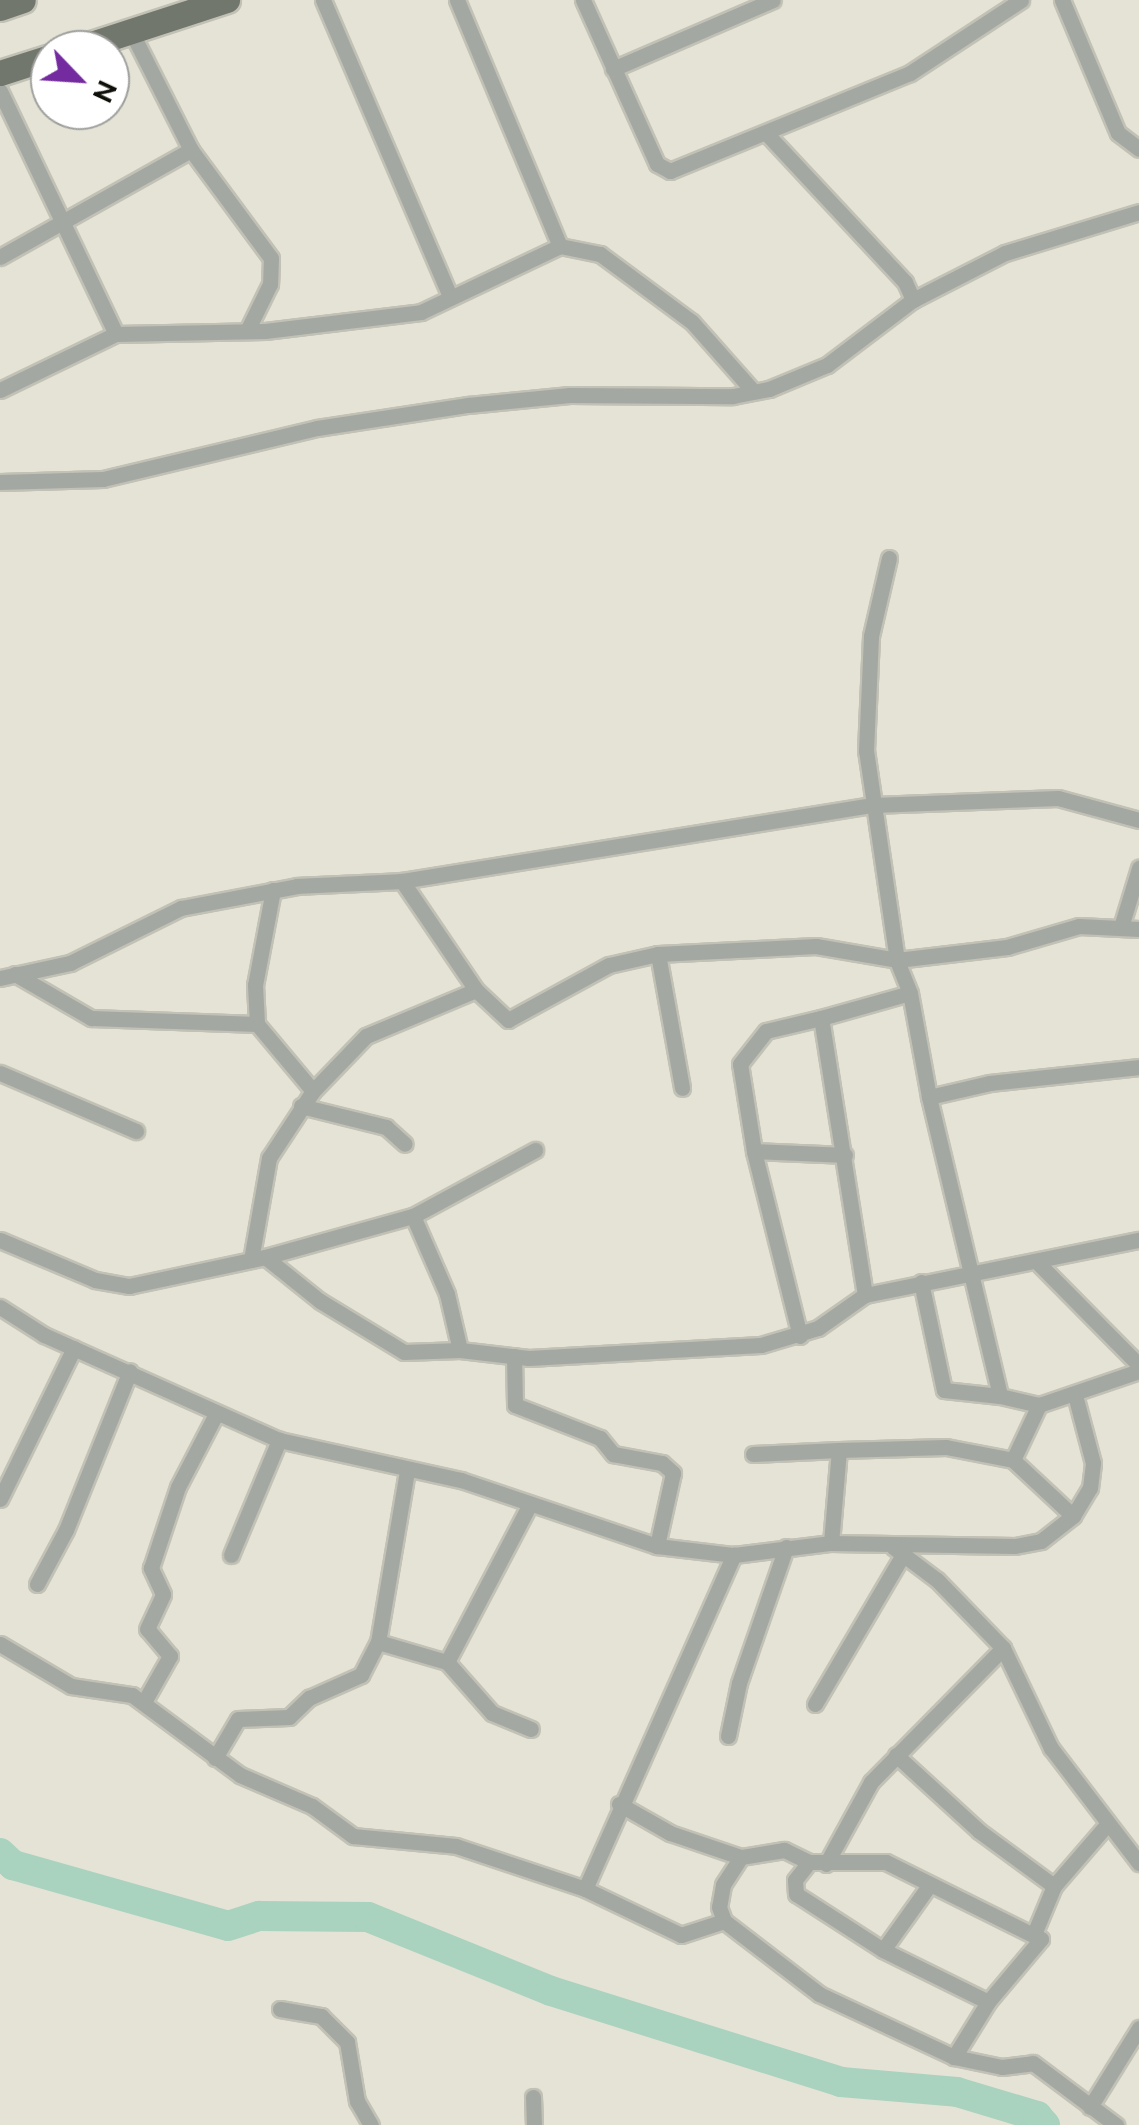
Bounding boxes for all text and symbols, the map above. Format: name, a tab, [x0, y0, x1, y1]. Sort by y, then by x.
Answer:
north arrow	[30, 30, 130, 130]
text: N	[87, 76, 124, 108]

